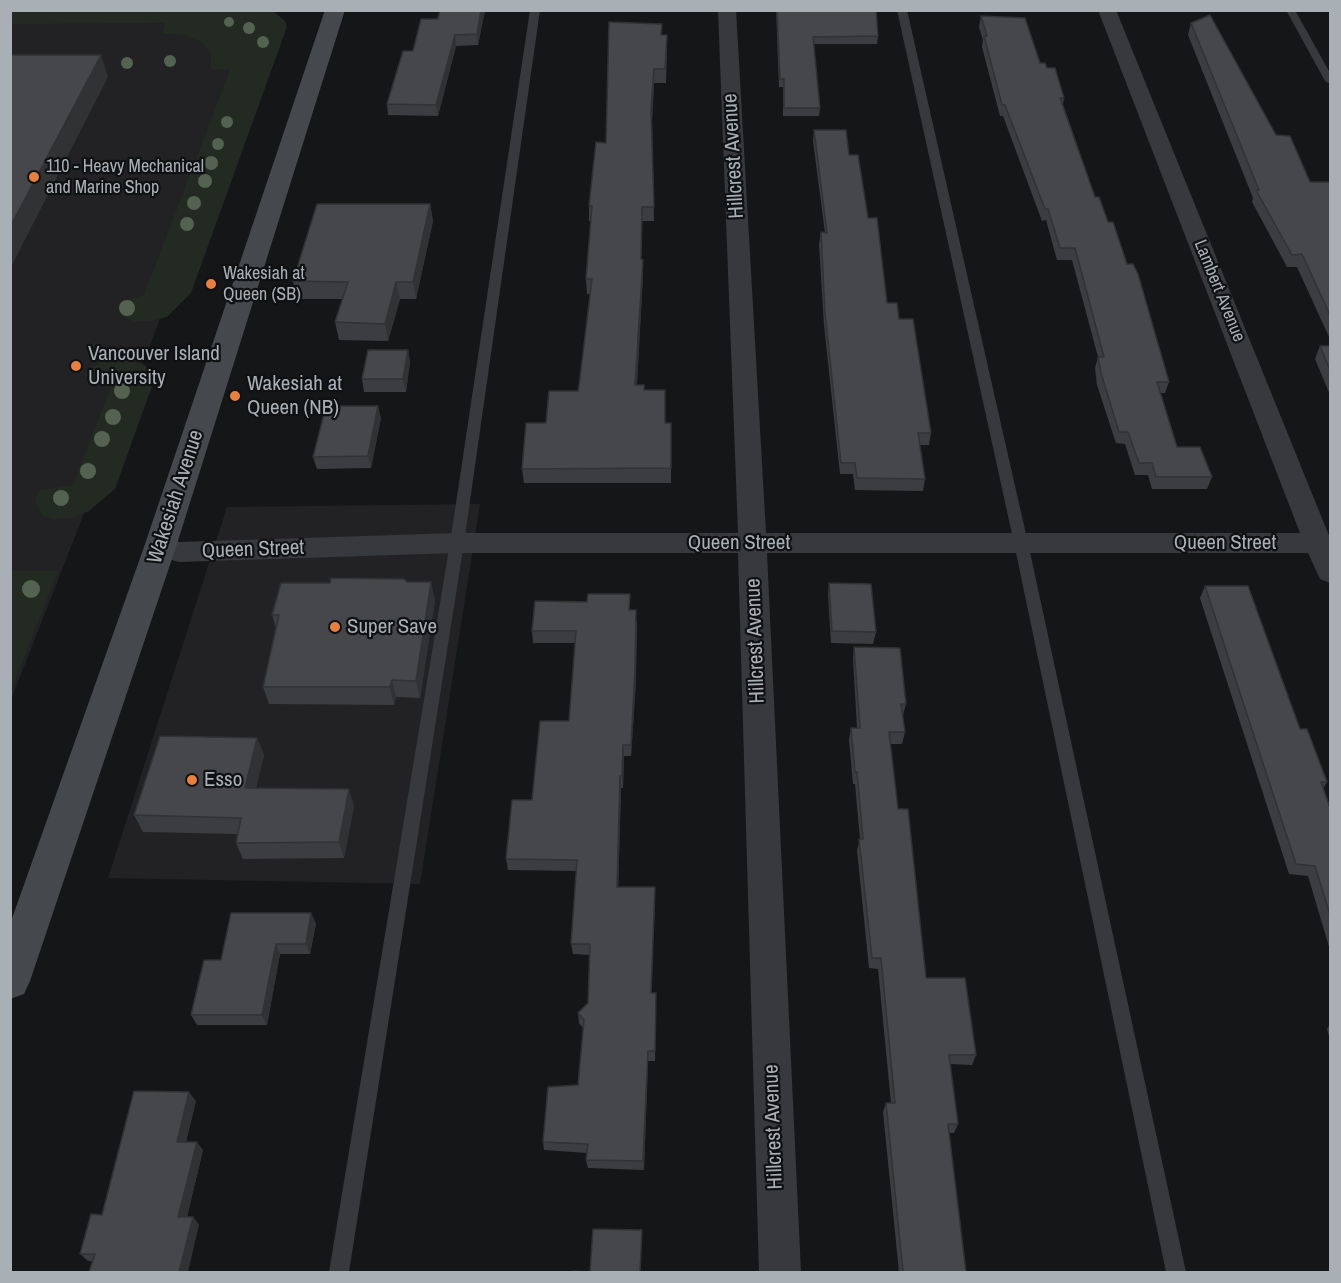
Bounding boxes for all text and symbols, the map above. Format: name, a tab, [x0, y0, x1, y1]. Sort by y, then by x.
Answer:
street label: Hillcrest Avenue	[718, 93, 750, 219]
place label: 110 - Heavy Mechanical and Marine Shop	[46, 156, 204, 198]
marker: 110 - Heavy Mechanical and Marine Shop	[27, 170, 41, 184]
street label: Lambert Avenue	[1189, 237, 1249, 345]
place label: Wakesiah at Queen (SB)	[223, 263, 305, 306]
marker: Wakesiah at Queen (SB)	[204, 277, 218, 291]
place label: Vancouver Island University	[88, 341, 220, 391]
marker: Vancouver Island University	[69, 359, 83, 373]
place label: Wakesiah at Queen (NB)	[247, 371, 342, 421]
marker: Wakesiah at Queen (NB)	[228, 389, 242, 403]
street label: Wakesiah Avenue	[143, 427, 209, 567]
street label: Queen Street	[688, 530, 790, 556]
street label: Queen Street	[1174, 530, 1276, 556]
street label: Queen Street	[201, 536, 305, 564]
street label: Hillcrest Avenue	[741, 578, 771, 704]
place label: Super Save	[347, 614, 437, 640]
marker: Super Save	[328, 620, 342, 634]
place label: Esso	[204, 767, 242, 793]
marker: Esso	[185, 773, 199, 787]
street label: Hillcrest Avenue	[759, 1064, 789, 1190]

